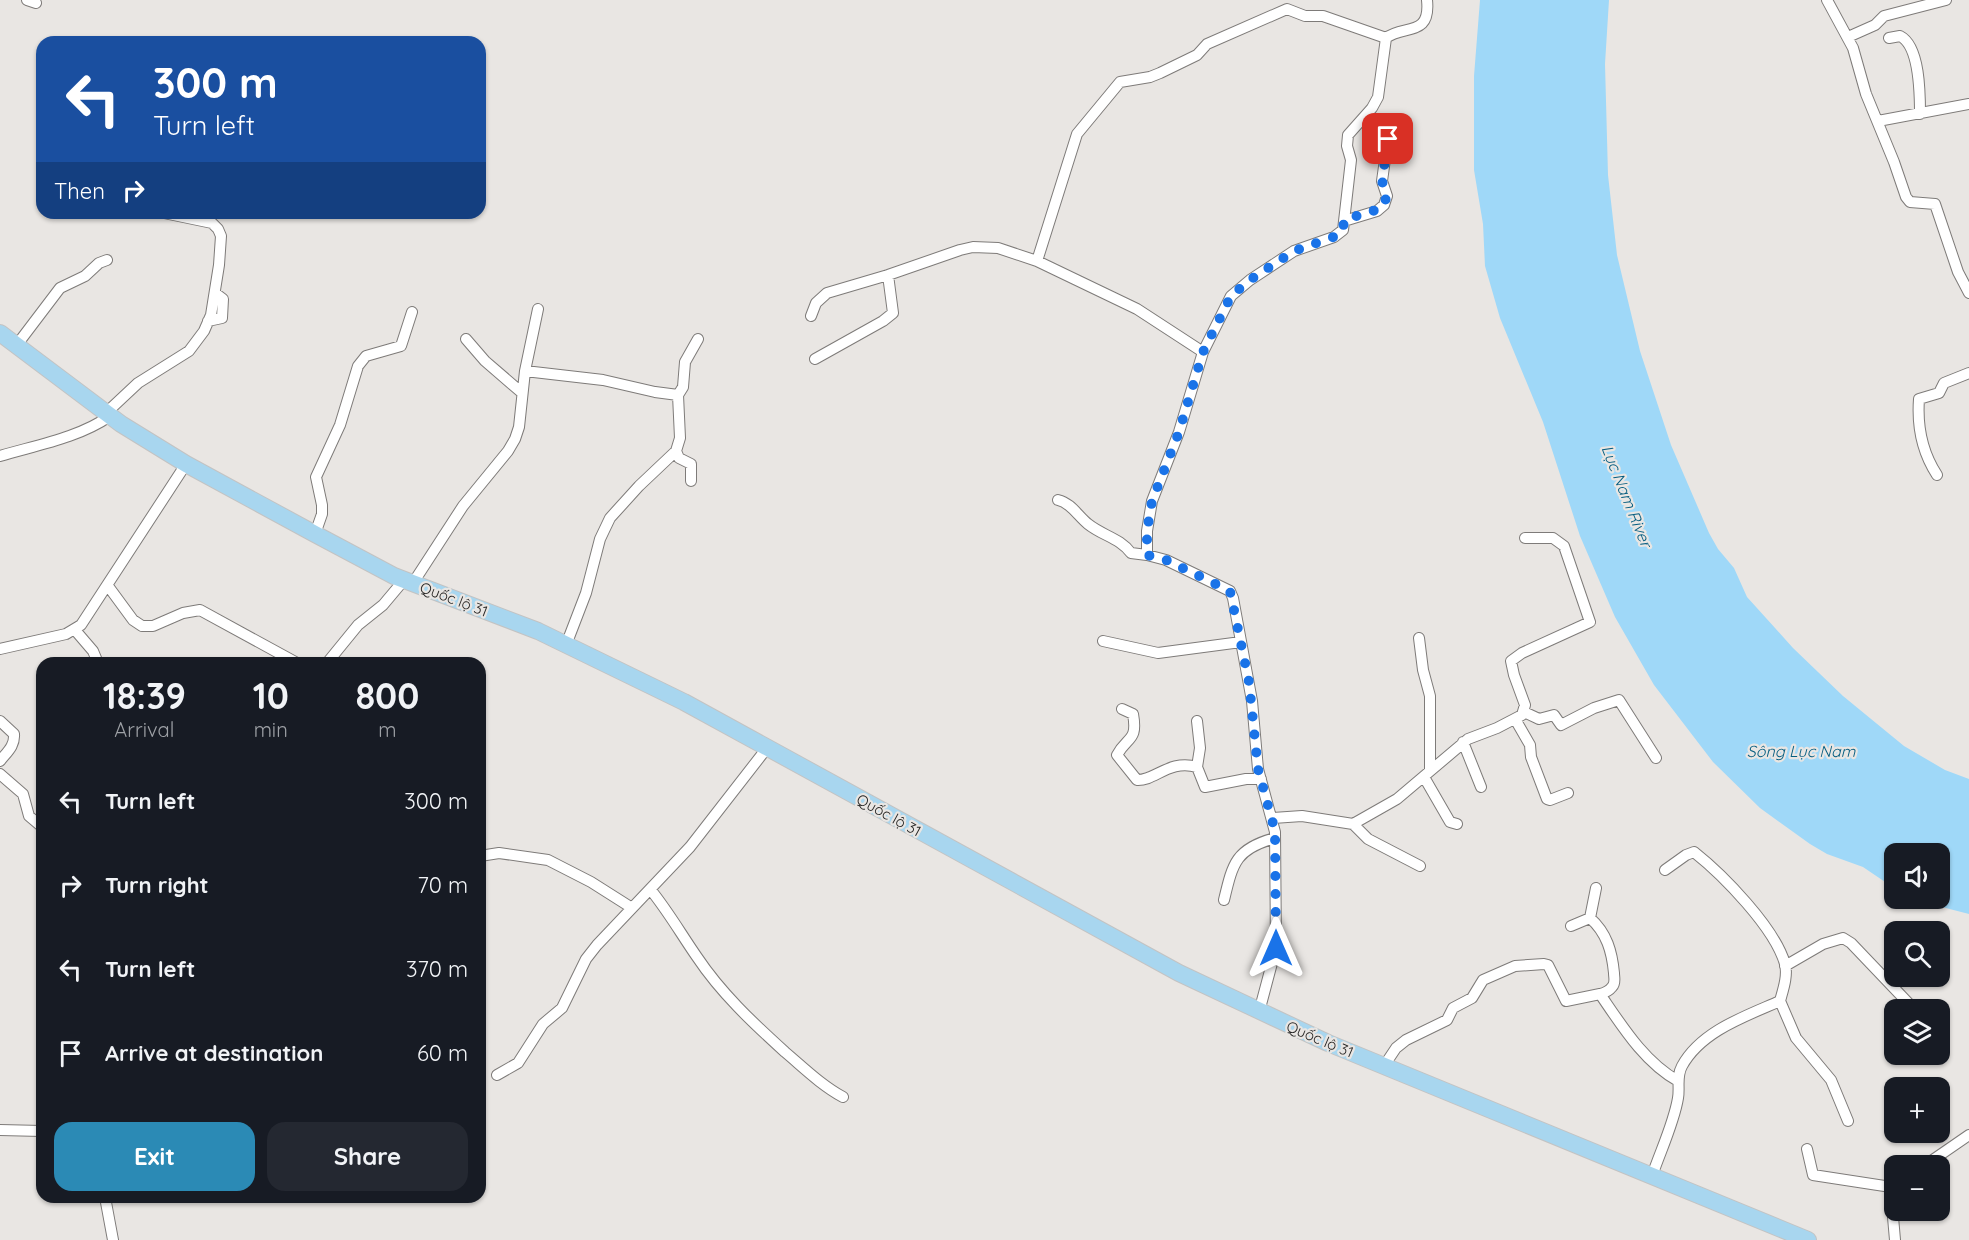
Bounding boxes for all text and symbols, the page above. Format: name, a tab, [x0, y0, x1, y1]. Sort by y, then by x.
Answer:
text: 300 m	[153, 56, 278, 109]
icon: left	[54, 60, 132, 138]
text: Turn left	[153, 108, 255, 142]
pin	[1362, 113, 1413, 164]
icon: arrive	[1371, 122, 1404, 155]
icon: right	[117, 174, 150, 207]
text: Then	[54, 177, 105, 205]
water label: Lục Nam River	[1597, 442, 1657, 552]
street label: Quốc lộ 31	[417, 577, 491, 621]
text: 18:39	[103, 673, 186, 718]
text: 10	[253, 673, 289, 718]
text: 800	[355, 673, 419, 718]
text: Arrival	[114, 717, 174, 742]
text: min	[254, 717, 288, 742]
text: m	[378, 717, 396, 742]
water label: Sông Lục Nam	[1747, 741, 1856, 761]
icon: left	[54, 785, 87, 818]
text: Turn left	[105, 787, 195, 815]
text: 300 m	[404, 787, 468, 815]
street label: Quốc lộ 31	[853, 789, 925, 841]
map controls	[1884, 843, 1950, 1221]
button: sound	[1884, 843, 1950, 909]
icon: right	[54, 869, 87, 902]
text: Turn right	[105, 871, 209, 899]
text: 70 m	[418, 871, 468, 899]
position arrow	[1244, 916, 1308, 980]
button: search	[1884, 921, 1950, 987]
icon: left	[54, 953, 87, 986]
text: Turn left	[105, 955, 195, 983]
text: 370 m	[406, 955, 468, 983]
button: layers	[1884, 999, 1950, 1065]
street label: Quốc lộ 31	[1284, 1016, 1356, 1062]
icon: arrive	[54, 1037, 87, 1070]
text: Arrive at destination	[105, 1039, 323, 1067]
text: 60 m	[417, 1039, 468, 1067]
button: +	[1884, 1077, 1950, 1143]
button: Exit	[54, 1122, 255, 1191]
button: Share	[267, 1122, 468, 1191]
button: −	[1884, 1155, 1950, 1221]

